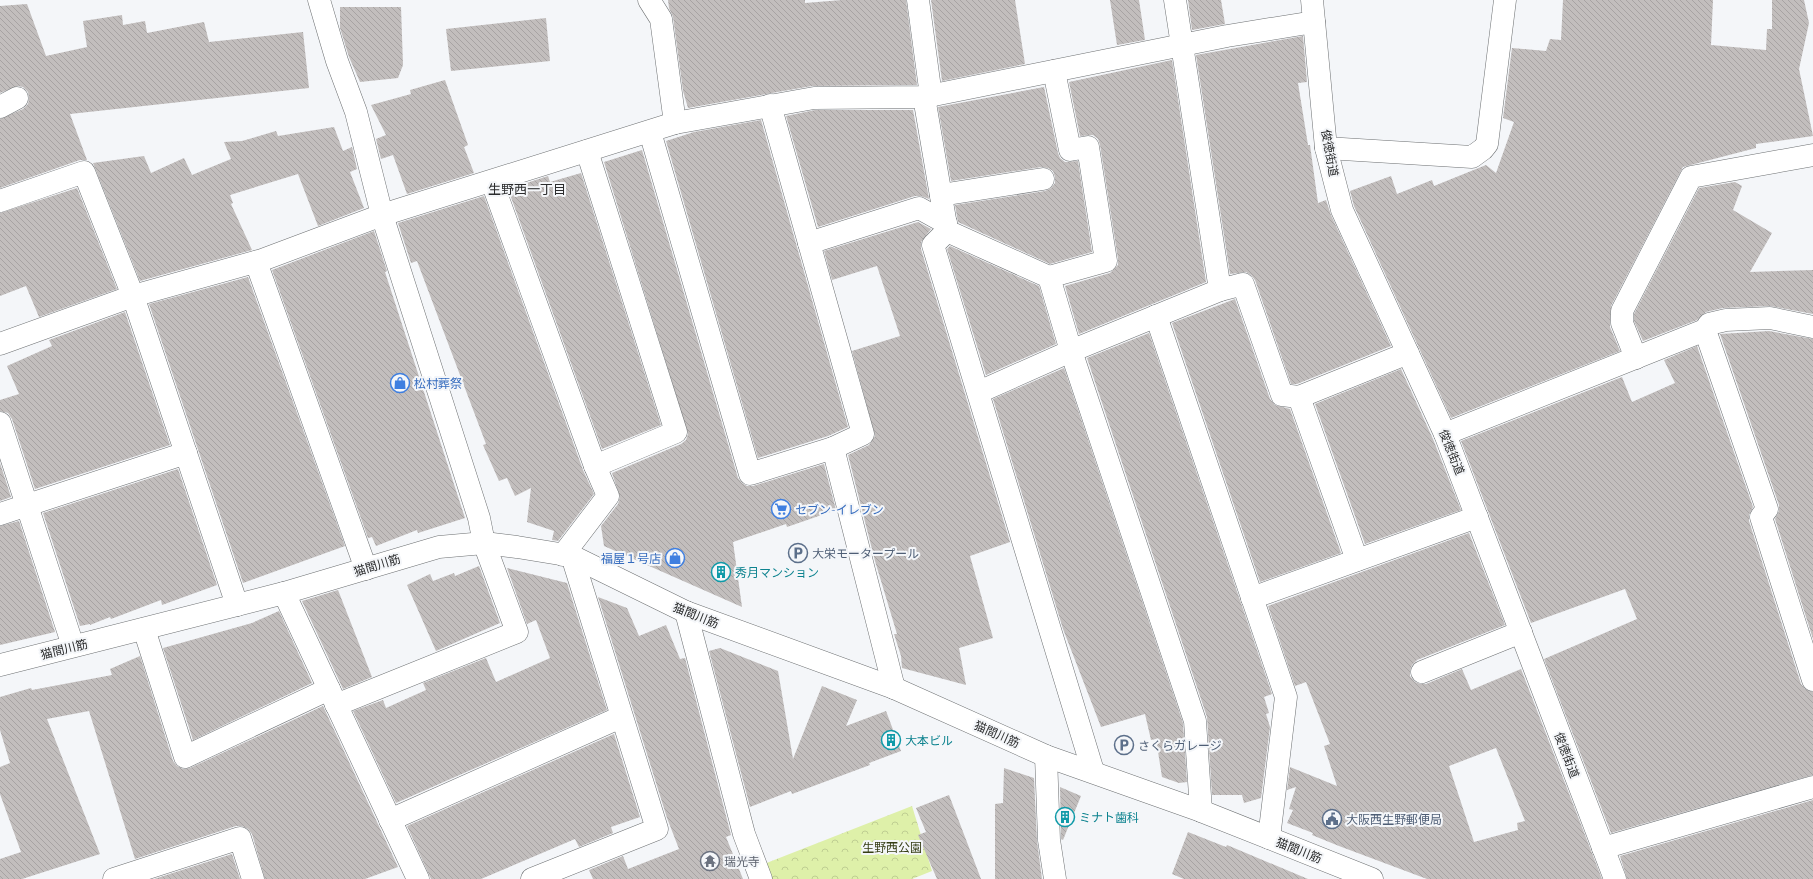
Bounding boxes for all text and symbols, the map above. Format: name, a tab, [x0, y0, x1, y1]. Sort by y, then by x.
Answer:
street label: 俊徳街道	[1318, 128, 1342, 178]
district label: 生野西一丁目	[488, 181, 566, 197]
shop icon: 松村葬祭	[389, 372, 411, 394]
place label: 松村葬祭	[414, 376, 462, 391]
street label: 俊徳街道	[1436, 427, 1468, 477]
supermarket icon: セブン-イレブン	[770, 498, 792, 520]
place label: セブン-イレブン	[795, 502, 884, 517]
parking icon: 大栄モータープール	[787, 542, 809, 564]
place label: 大栄モータープール	[812, 546, 919, 561]
shop icon: 福屋１号店	[664, 547, 686, 569]
street label: 猫間川筋	[352, 551, 402, 579]
place label: 福屋１号店	[601, 551, 661, 566]
building icon: 秀月マンション	[710, 561, 732, 583]
place label: 秀月マンション	[735, 565, 819, 580]
street label: 猫間川筋	[671, 599, 721, 631]
street label: 猫間川筋	[39, 636, 89, 662]
street label: 猫間川筋	[972, 717, 1022, 751]
building icon: 大本ビル	[880, 729, 902, 751]
street label: 俊徳街道	[1551, 730, 1583, 780]
place label: 大本ビル	[905, 733, 953, 748]
parking icon: さくらガレージ	[1113, 734, 1135, 756]
place label: さくらガレージ	[1138, 738, 1222, 753]
building icon: ミナト歯科	[1054, 806, 1076, 828]
public building icon: 大阪西生野郵便局	[1321, 808, 1343, 830]
place label: ミナト歯科	[1079, 810, 1139, 825]
place label: 大阪西生野郵便局	[1346, 812, 1442, 827]
street label: 猫間川筋	[1274, 834, 1324, 866]
park label: 生野西公園	[862, 840, 922, 855]
temple icon: 瑞光寺	[699, 850, 721, 872]
place label: 瑞光寺	[724, 854, 760, 869]

